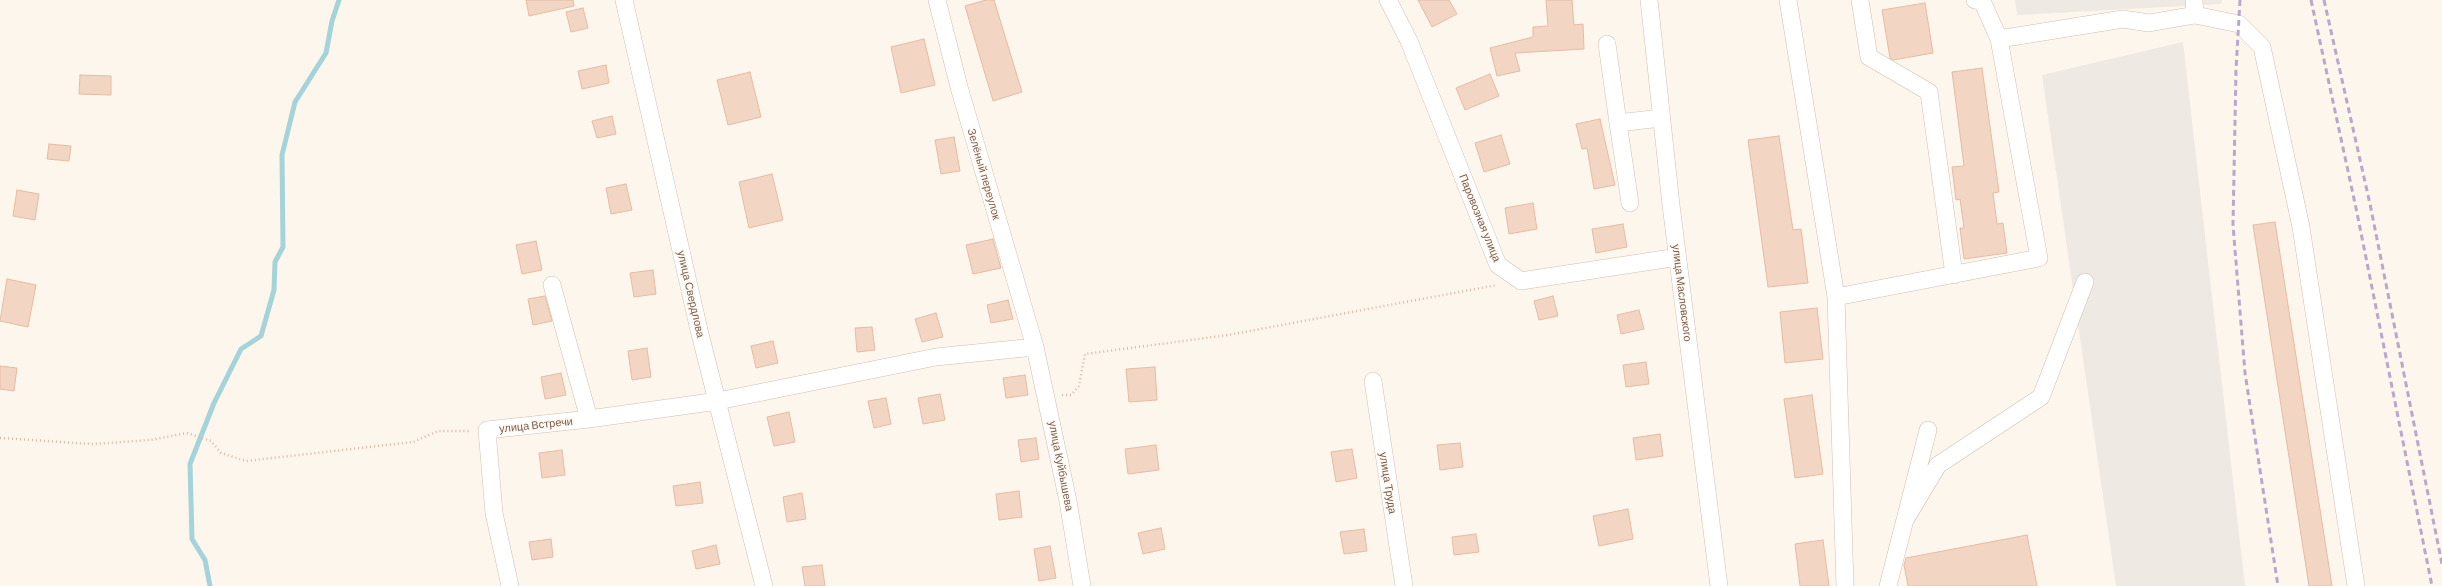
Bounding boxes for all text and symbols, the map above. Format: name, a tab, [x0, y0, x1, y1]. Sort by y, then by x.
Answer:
street label: Зелёный переулок	[965, 127, 1003, 221]
street label: Паровозная улица	[1456, 172, 1504, 264]
street label: улица Масловского	[1669, 243, 1695, 343]
street label: улица Свердлова	[675, 249, 707, 339]
street label: улица Встречи	[498, 415, 574, 435]
street label: улица Куйбышева	[1046, 420, 1076, 512]
street label: улица Труда	[1377, 451, 1399, 515]

